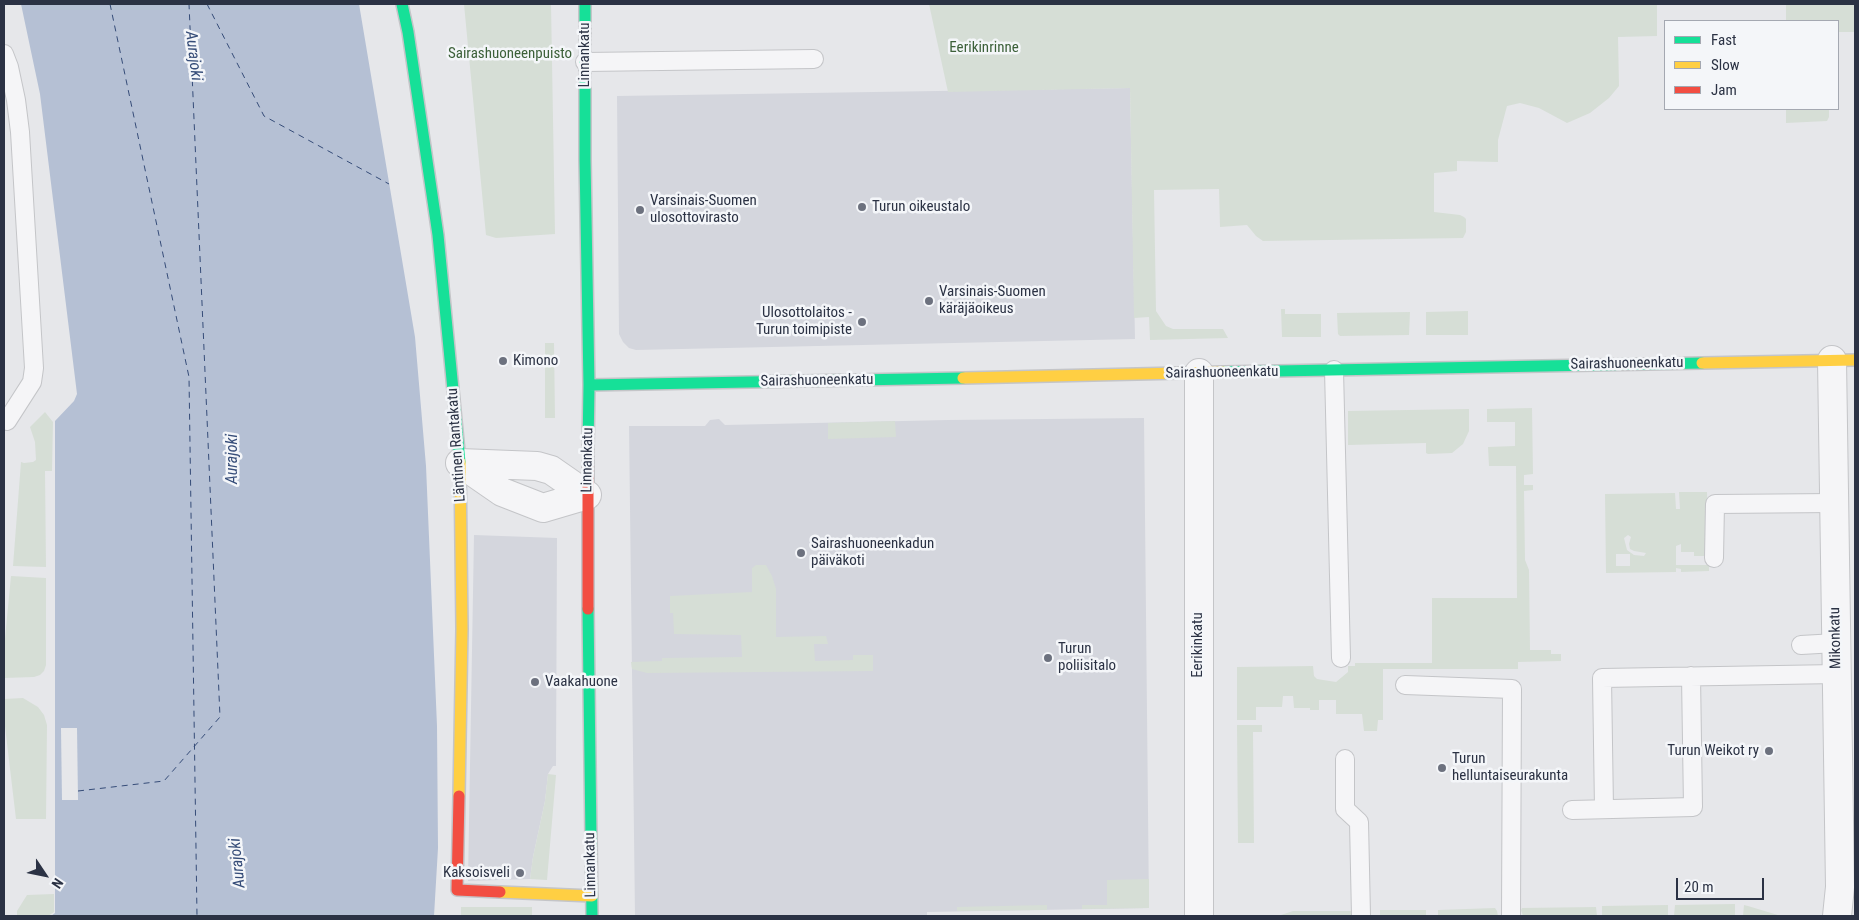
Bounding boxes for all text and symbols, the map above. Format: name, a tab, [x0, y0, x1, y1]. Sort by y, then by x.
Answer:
legend	[1664, 20, 1839, 110]
street label: Linnankatu	[576, 22, 594, 88]
water label: Aurajoki	[180, 30, 206, 82]
text: Fast	[1711, 31, 1736, 49]
park label: Eerikinrinne	[949, 39, 1019, 57]
park label: Sairashuoneenpuisto	[448, 45, 572, 63]
text: Slow	[1711, 56, 1740, 74]
text: Jam	[1711, 81, 1737, 99]
place label: Varsinais-Suomen ulosottovirasto	[650, 192, 757, 227]
place label: Turun oikeustalo	[872, 198, 970, 216]
marker: Turun oikeustalo	[856, 201, 868, 213]
marker: Varsinais-Suomen ulosottovirasto	[634, 204, 646, 216]
place label: Varsinais-Suomen käräjäoikeus	[939, 283, 1046, 318]
marker: Varsinais-Suomen käräjäoikeus	[923, 295, 935, 307]
place label: Ulosottolaitos - Turun toimipiste	[756, 304, 852, 339]
marker: Ulosottolaitos - Turun toimipiste	[856, 316, 868, 328]
place label: Kimono	[513, 352, 558, 370]
street label: Sairashuoneenkatu	[1570, 354, 1684, 374]
marker: Kimono	[497, 355, 509, 367]
street label: Sairashuoneenkatu	[1165, 363, 1279, 383]
street label: Sairashuoneenkatu	[760, 371, 874, 391]
street label: Läntinen Rantakatu	[444, 387, 470, 503]
street label: Linnankatu	[578, 427, 598, 493]
water label: Aurajoki	[223, 434, 243, 484]
place label: Sairashuoneenkadun päiväkoti	[811, 535, 934, 570]
marker: Sairashuoneenkadun päiväkoti	[795, 547, 807, 559]
street label: Mikonkatu	[1826, 607, 1846, 669]
street label: Eerikinkatu	[1189, 612, 1207, 678]
place label: Turun poliisitalo	[1058, 640, 1116, 675]
marker: Turun poliisitalo	[1042, 652, 1054, 664]
place label: Vaakahuone	[545, 673, 618, 691]
marker: Vaakahuone	[529, 676, 541, 688]
place label: Turun Weikot ry	[1667, 742, 1759, 760]
marker: Turun Weikot ry	[1763, 745, 1775, 757]
place label: Turun helluntaiseurakunta	[1452, 750, 1568, 785]
marker: Turun helluntaiseurakunta	[1436, 762, 1448, 774]
street label: Linnankatu	[581, 832, 601, 898]
water label: Aurajoki	[226, 837, 250, 889]
north arrow	[20, 850, 70, 900]
place label: Kaksoisveli	[443, 864, 510, 882]
marker: Kaksoisveli	[514, 867, 526, 879]
scale bar	[1679, 868, 1766, 900]
text: N	[48, 875, 66, 891]
text: 20 m	[1684, 878, 1714, 896]

